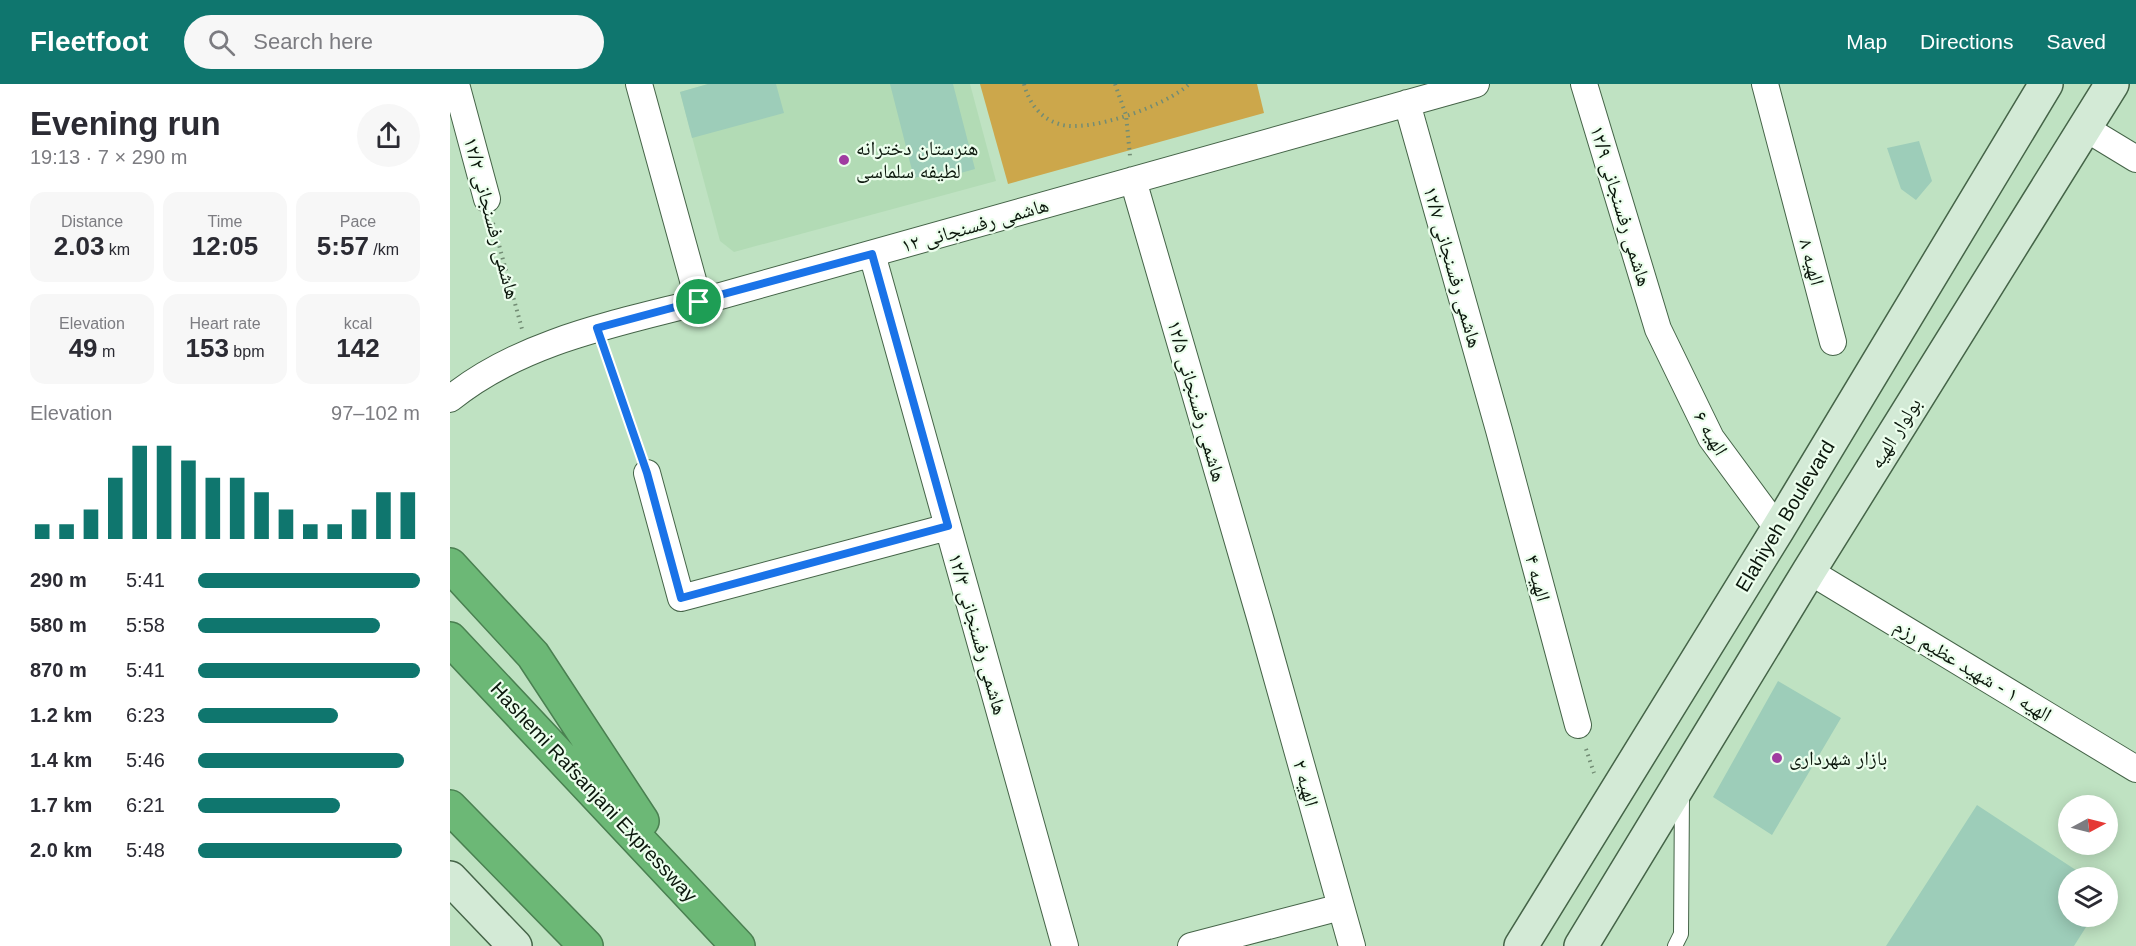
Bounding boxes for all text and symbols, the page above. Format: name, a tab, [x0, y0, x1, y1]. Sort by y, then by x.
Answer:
search box	[184, 15, 604, 69]
text: Fleetfoot	[30, 26, 148, 57]
icon: search	[205, 26, 238, 59]
text: Search here	[253, 29, 373, 54]
text: Map	[1846, 30, 1887, 53]
text: Directions	[1920, 30, 2013, 53]
text: Saved	[2046, 30, 2106, 53]
button: share	[357, 104, 420, 167]
text: Evening run	[30, 105, 221, 142]
street label: هاشمی رفسنجانی ۱۲/۹	[1585, 123, 1656, 289]
street label: هاشمی رفسنجانی ۱۲/۲	[459, 135, 524, 302]
place label: هنرستان دخترانه لطیفه سلماسی	[856, 137, 978, 183]
text: 19:13 · 7 × 290 m	[30, 146, 187, 168]
marker: هنرستان دخترانه لطیفه سلماسی	[837, 153, 851, 167]
street label: هاشمی رفسنجانی ۱۲/۷	[1418, 184, 1487, 350]
street label: هاشمی رفسنجانی ۱۲	[899, 193, 1052, 258]
text: Distance	[61, 213, 123, 230]
text: Time	[208, 213, 242, 230]
text: Pace	[340, 213, 376, 230]
text: 2.03	[54, 231, 104, 261]
text: 12:05	[192, 231, 258, 261]
text: 5:57	[317, 231, 369, 261]
street label: الهیه ۸	[1794, 236, 1829, 288]
text: km	[104, 241, 130, 258]
text: /km	[369, 241, 399, 258]
pin	[673, 276, 724, 327]
icon: arrive	[682, 285, 715, 318]
text: Elevation	[59, 315, 125, 332]
text: Heart rate	[189, 315, 261, 332]
text: kcal	[344, 315, 372, 332]
street label: هاشمی رفسنجانی ۱۲/۵	[1162, 318, 1231, 484]
text: 49	[69, 333, 98, 363]
text: 153	[186, 333, 229, 363]
text: 142	[336, 333, 380, 363]
text: m	[98, 343, 115, 360]
text: bpm	[229, 343, 264, 360]
street label: بولوار الهیه	[1865, 394, 1926, 473]
text: Elevation	[30, 402, 112, 424]
text: 97–102 m	[331, 402, 420, 424]
street label: الهیه ۶	[1689, 407, 1732, 460]
street label: Elahiyeh Boulevard	[1731, 436, 1839, 596]
street label: هاشمی رفسنجانی ۱۲/۳	[943, 551, 1012, 717]
street label: الهیه ۴	[1520, 552, 1555, 604]
text: 290 m	[30, 569, 87, 591]
text: 5:41	[126, 569, 165, 591]
text: 580 m	[30, 614, 87, 636]
text: 5:58	[126, 614, 165, 636]
street label: الهیه ۱ - شهید عظیم رزم	[1889, 614, 2056, 728]
text: 870 m	[30, 659, 87, 681]
text: 5:41	[126, 659, 165, 681]
street label: Hashemi Rafsanjani Expressway	[486, 678, 702, 906]
text: 1.2 km	[30, 704, 92, 726]
text: 6:23	[126, 704, 165, 726]
place label: بازار شهرداری	[1789, 747, 1887, 770]
text: 1.4 km	[30, 749, 92, 771]
text: 5:46	[126, 749, 165, 771]
marker: بازار شهرداری	[1770, 751, 1784, 765]
street label: الهیه ۲	[1288, 757, 1323, 809]
text: 1.7 km	[30, 794, 92, 816]
text: 6:21	[126, 794, 165, 816]
north arrow	[2058, 795, 2118, 855]
map controls	[2058, 795, 2118, 927]
text: 2.0 km	[30, 839, 92, 861]
text: 5:48	[126, 839, 165, 861]
button: layers	[2058, 867, 2118, 927]

